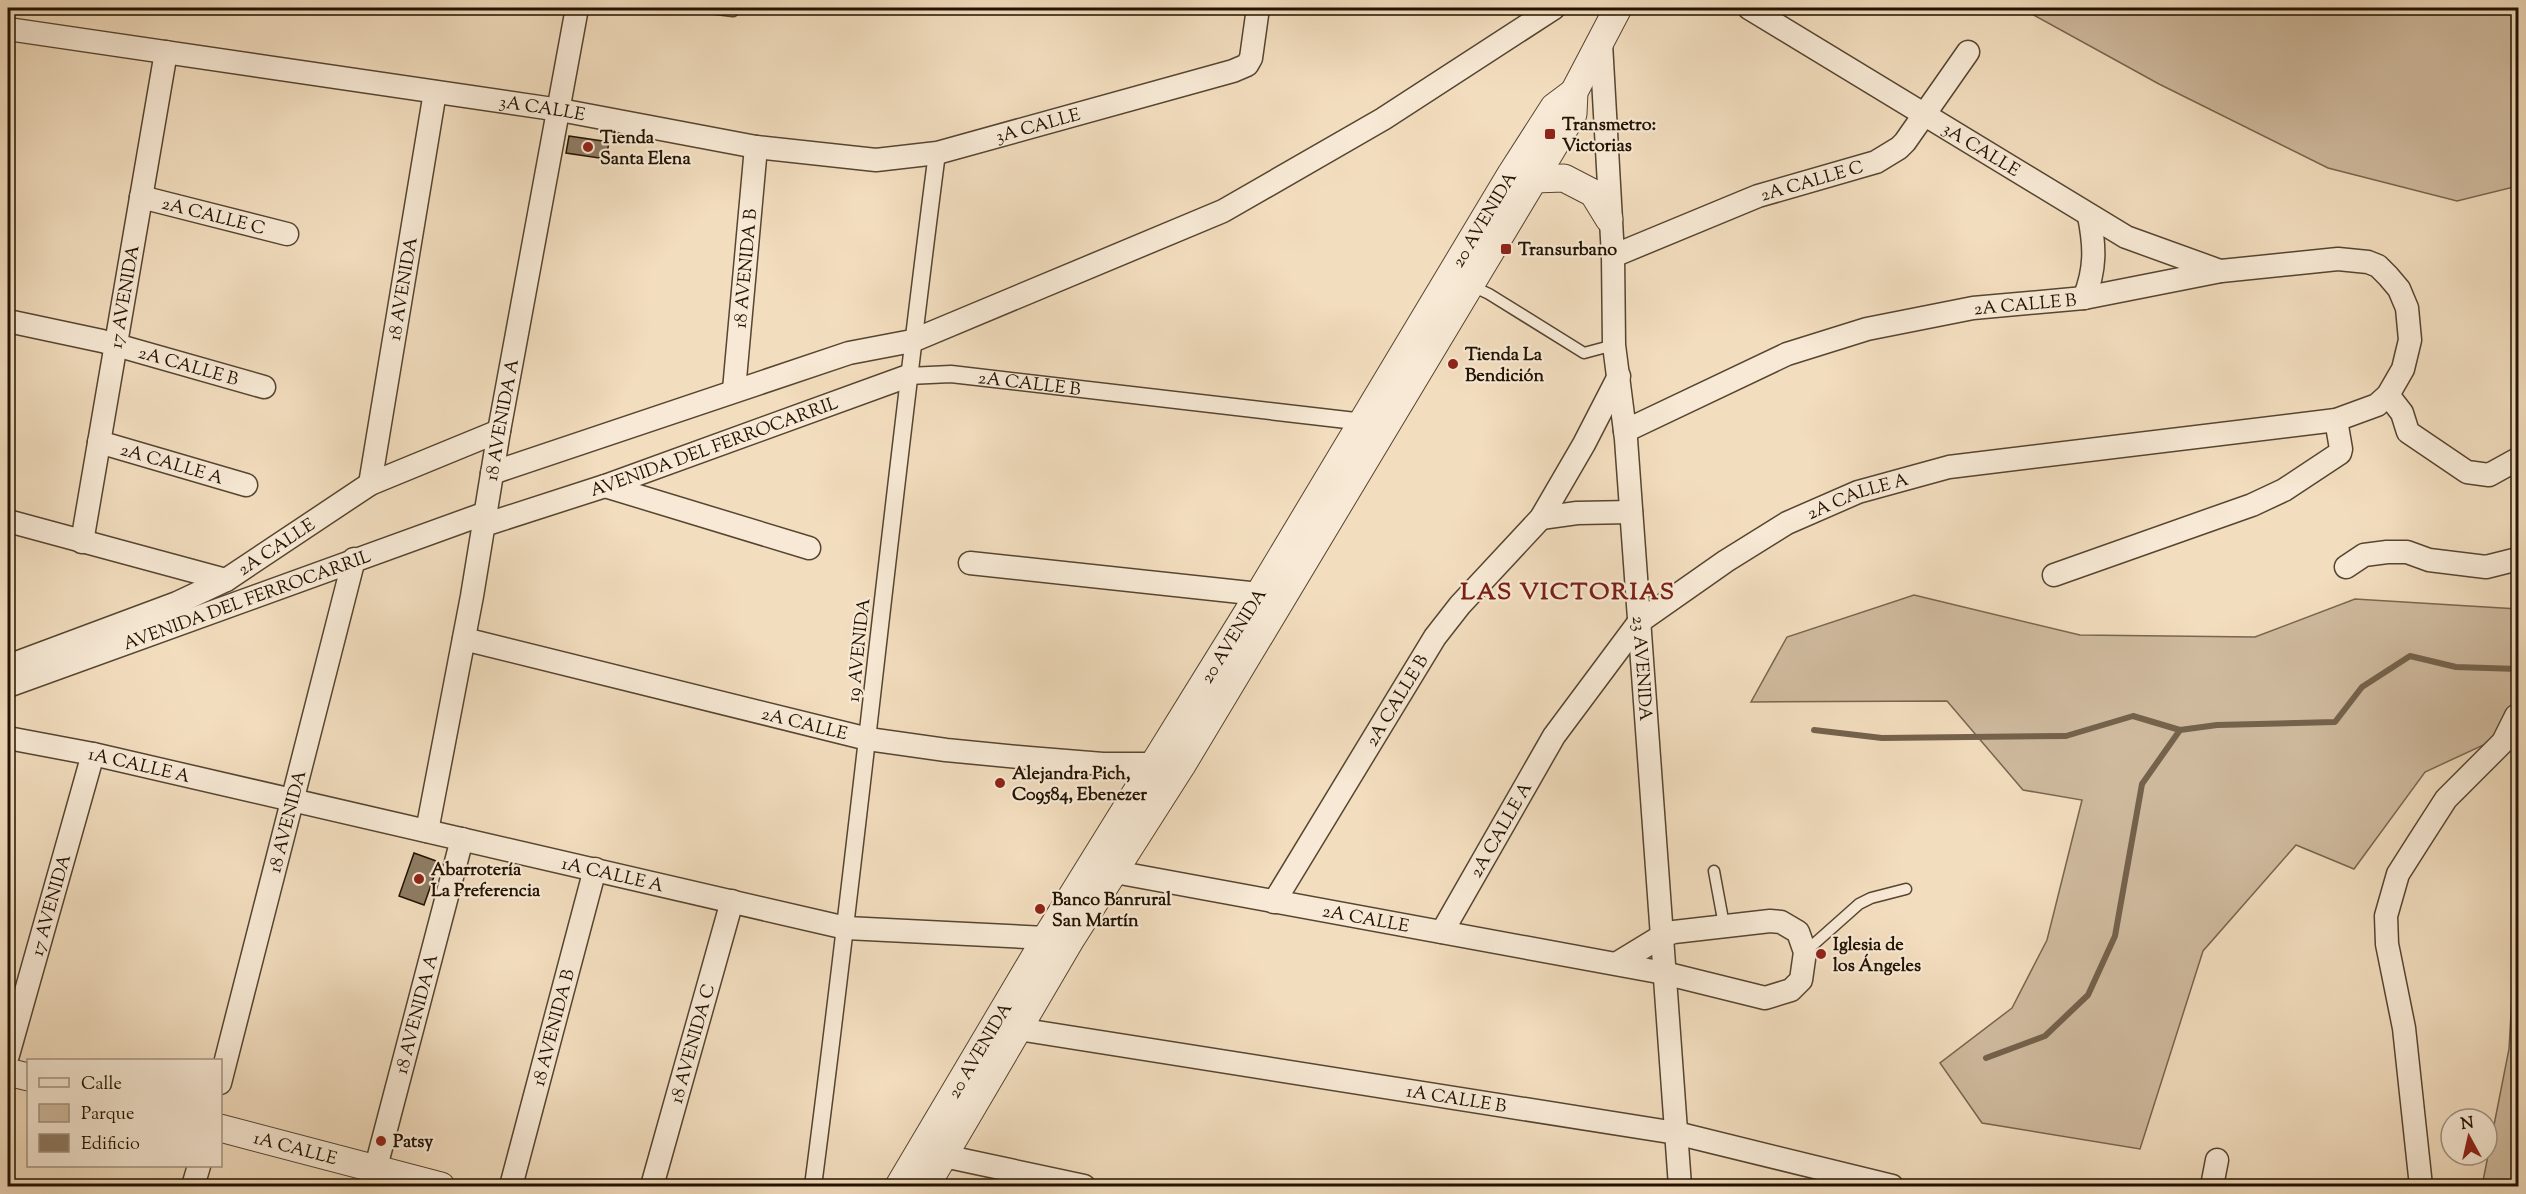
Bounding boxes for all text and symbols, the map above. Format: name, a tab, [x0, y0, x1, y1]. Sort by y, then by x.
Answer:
street label: 3A CALLE	[497, 90, 587, 129]
street label: 3A CALLE	[993, 103, 1084, 151]
place label: Transmetro: Victorias	[1562, 113, 1656, 160]
street label: 3A CALLE	[1937, 117, 2024, 185]
place label: Tienda Santa Elena	[600, 126, 692, 173]
marker: Transmetro: Victorias	[1543, 127, 1557, 141]
marker: Tienda Santa Elena	[581, 140, 595, 154]
street label: 2A CALLE C	[1758, 155, 1867, 210]
street label: 20 AVENIDA	[1447, 167, 1525, 273]
street label: 2A CALLE C	[159, 192, 268, 243]
street label: 18 AVENIDA B	[729, 208, 765, 330]
street label: 18 AVENIDA	[383, 235, 426, 343]
place label: Transurbano	[1518, 238, 1617, 264]
marker: Transurbano	[1499, 242, 1513, 256]
street label: 17 AVENIDA	[104, 243, 148, 351]
street label: 2A CALLE B	[1973, 289, 2078, 323]
street label: 2A CALLE B	[135, 341, 241, 394]
place label: Tienda La Bendición	[1465, 343, 1544, 390]
street label: 18 AVENIDA A	[480, 357, 527, 483]
marker: Tienda La Bendición	[1446, 357, 1460, 371]
street label: 2A CALLE B	[977, 366, 1082, 404]
street label: AVENIDA DEL FERROCARRIL	[587, 391, 842, 505]
street label: 2A CALLE A	[117, 438, 226, 493]
street label: 2A CALLE A	[1803, 468, 1912, 528]
street label: 2A CALLE	[233, 513, 321, 583]
street label: AVENIDA DEL FERROCARRIL	[120, 545, 375, 658]
district label: LAS VICTORIAS	[1460, 576, 1676, 610]
street label: 20 AVENIDA	[1196, 584, 1275, 689]
street label: 19 AVENIDA	[842, 597, 878, 703]
street label: 23 AVENIDA	[1624, 615, 1657, 722]
street label: 2A CALLE B	[1360, 651, 1436, 752]
street label: 2A CALLE	[758, 702, 850, 748]
street label: 1A CALLE A	[86, 742, 193, 791]
place label: Alejandra Pich, C09584, Ebenezer	[1012, 762, 1147, 809]
street label: 18 AVENIDA	[263, 768, 314, 876]
marker: Alejandra Pich, C09584, Ebenezer	[993, 776, 1007, 790]
street label: 2A CALLE A	[1465, 778, 1540, 883]
street label: 17 AVENIDA	[26, 851, 79, 959]
street label: 1A CALLE A	[559, 852, 666, 901]
place label: Abarrotería La Preferencia	[431, 858, 541, 905]
marker: Abarrotería La Preferencia	[412, 872, 426, 886]
place label: Banco Banrural San Martín	[1052, 888, 1172, 935]
street label: 2A CALLE	[1320, 899, 1411, 941]
marker: Banco Banrural San Martín	[1033, 902, 1047, 916]
place label: Iglesia de los Ángeles	[1833, 933, 1921, 980]
marker: Iglesia de los Ángeles	[1814, 947, 1828, 961]
street label: 18 AVENIDA A	[390, 951, 446, 1077]
street label: 18 AVENIDA B	[527, 967, 583, 1089]
street label: 18 AVENIDA C	[665, 981, 723, 1107]
street label: 20 AVENIDA	[943, 998, 1020, 1104]
legend	[27, 1059, 222, 1167]
text: Calle	[81, 1072, 122, 1098]
street label: 1A CALLE B	[1404, 1080, 1508, 1121]
text: Parque	[81, 1102, 134, 1128]
north arrow	[2439, 1107, 2499, 1167]
text: N	[2459, 1112, 2475, 1137]
street label: 1A CALLE	[250, 1126, 340, 1173]
place label: Patsy	[393, 1130, 433, 1156]
text: Edificio	[81, 1132, 140, 1158]
marker: Patsy	[374, 1134, 388, 1148]

